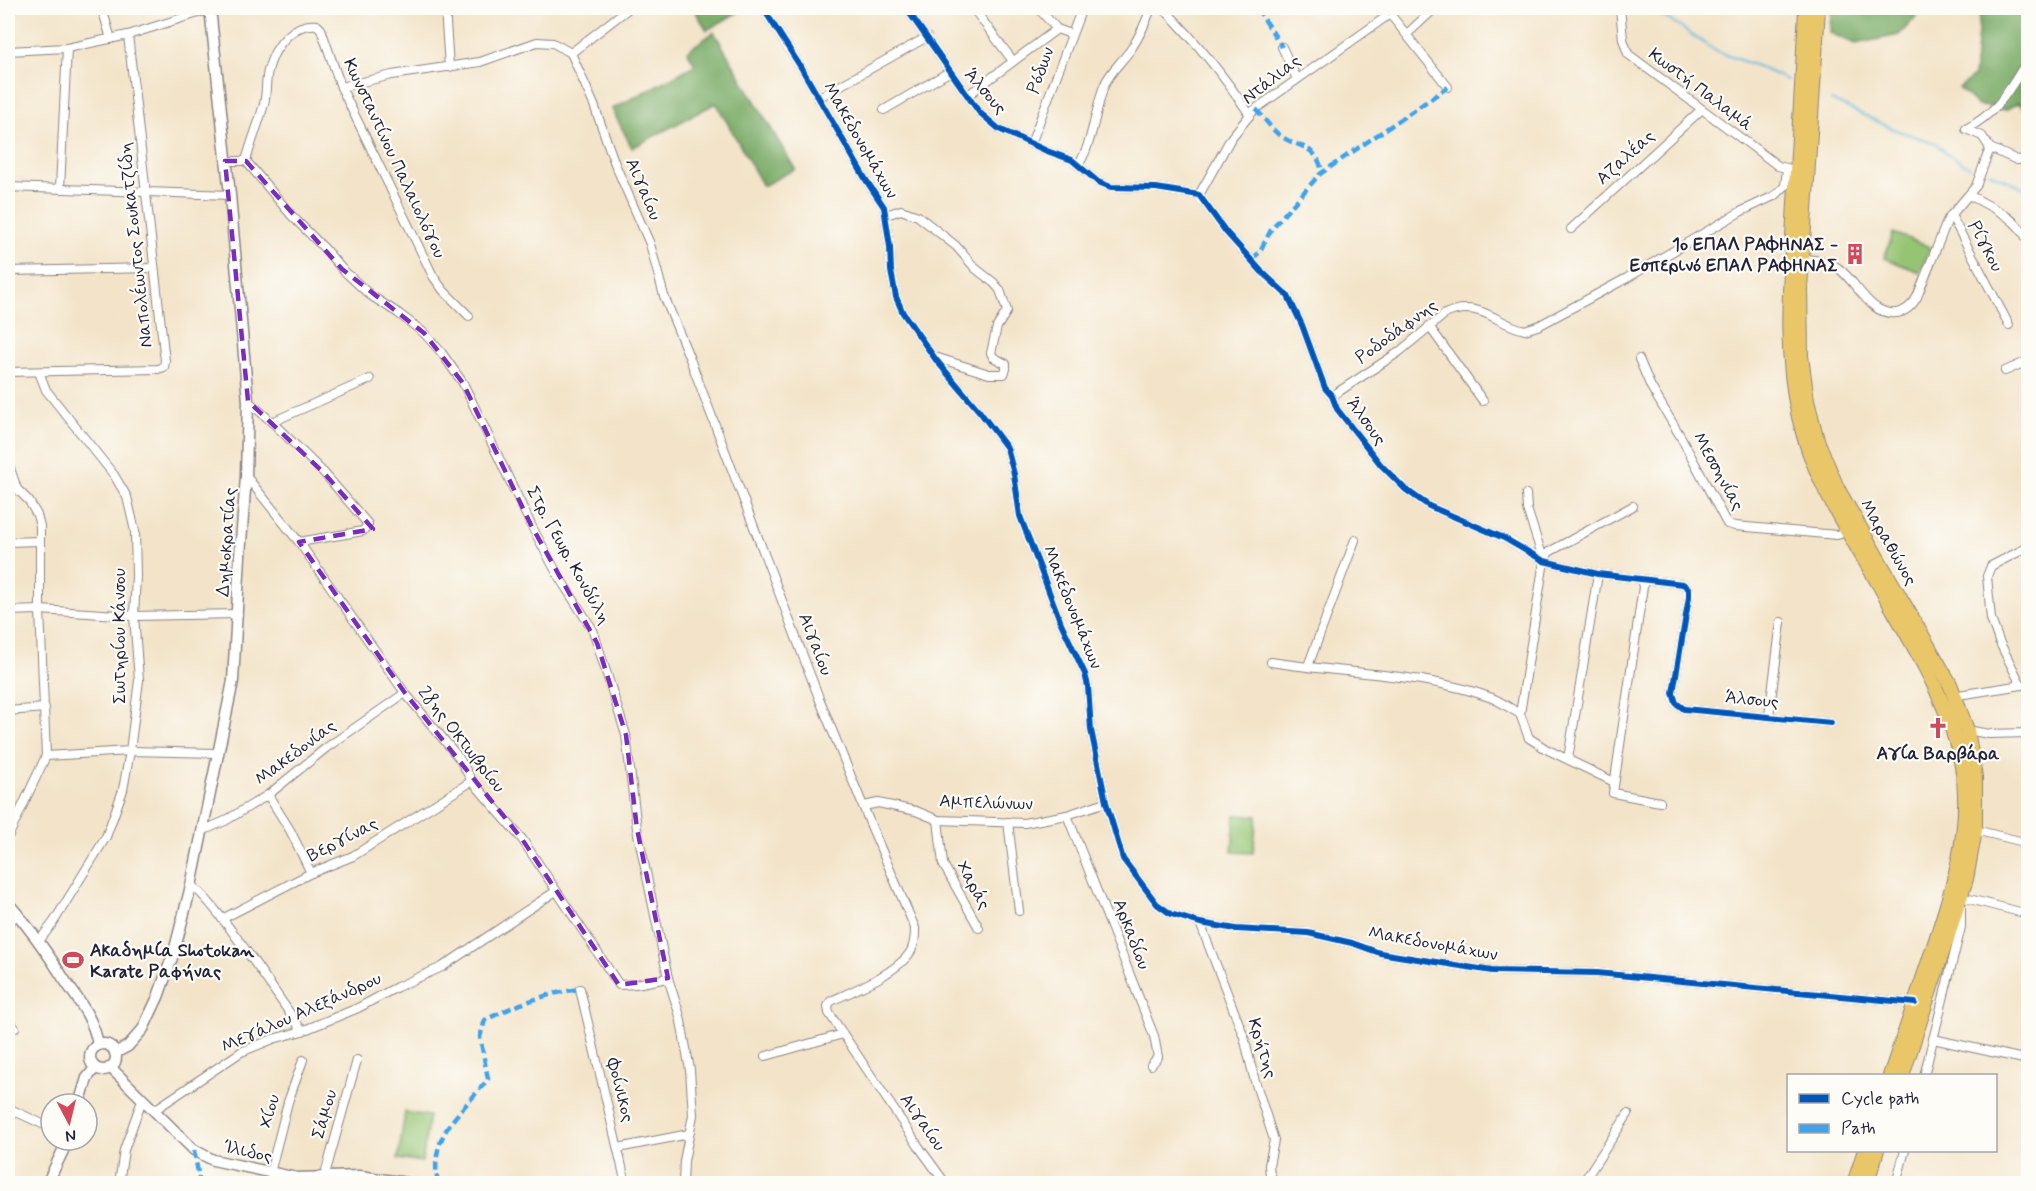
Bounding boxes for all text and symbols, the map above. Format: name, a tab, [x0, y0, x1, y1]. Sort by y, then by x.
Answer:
street label: Κωστή Παλαμά	[1643, 43, 1758, 137]
street label: Ρόδων	[1021, 44, 1060, 97]
street label: Ντάλιας	[1237, 49, 1306, 110]
street label: Κωνσταντίνου Παλαιολόγου	[337, 55, 451, 262]
street label: Άλσους	[959, 64, 1012, 120]
street label: Μακεδονομάχων	[817, 78, 903, 203]
street label: Αζαλέας	[1590, 124, 1660, 191]
street label: Ναπολέωντος Σουκατζίδη	[112, 141, 159, 349]
street label: Αιγαίου	[619, 155, 667, 224]
street label: Ρίγκου	[1962, 217, 2008, 276]
place label: 1ο ΕΠΑΛ ΡΑΦΗΝΑΣ - Εσπερινό ΕΠΑΛ ΡΑΦΗΝΑΣ	[1630, 233, 1838, 278]
building icon: 1ο ΕΠΑΛ ΡΑΦΗΝΑΣ - Εσπερινό ΕΠΑΛ ΡΑΦΗΝΑΣ	[1843, 242, 1867, 266]
street label: Ροδοδάφνης	[1351, 294, 1443, 370]
street label: Άλσους	[1341, 393, 1392, 450]
street label: Μεσσηνίας	[1687, 428, 1750, 515]
street label: Στρ. Γεωρ. Κονδύλη	[520, 482, 616, 629]
street label: Δημοκρατίας	[211, 487, 243, 597]
street label: Μαραθώνος	[1854, 495, 1923, 590]
street label: Μακεδονομάχων	[1036, 542, 1108, 673]
street label: Σωτηρίου Κάνσου	[108, 568, 132, 704]
street label: Αιγαίου	[792, 610, 838, 679]
street label: 28ης Οκτωβρίου	[412, 681, 510, 798]
street label: Άλσους	[1724, 685, 1780, 715]
street label: Μακεδονίας	[250, 714, 341, 791]
church icon: Αγία Βαρβάρα	[1926, 716, 1950, 740]
place label: Αγία Βαρβάρα	[1876, 742, 2000, 766]
street label: Αμπελώνων	[939, 789, 1033, 817]
street label: Βεργίνας	[303, 812, 382, 868]
street label: Χαράς	[950, 857, 996, 914]
street label: Αρκαδίου	[1107, 896, 1155, 973]
street label: Μακεδονομάχων	[1366, 921, 1500, 967]
place label: Ακαδημία Shotokan Karate Ραφήνας	[90, 939, 255, 984]
sports icon: Ακαδημία Shotokan Karate Ραφήνας	[61, 948, 85, 972]
street label: Μεγάλου Αλεξάνδρου	[217, 967, 385, 1059]
street label: Κρήτης	[1242, 1015, 1283, 1081]
street label: Φοίνικος	[600, 1055, 640, 1125]
legend	[1787, 1074, 1997, 1152]
street label: Σάμου	[307, 1087, 343, 1142]
text: Cycle path	[1841, 1087, 1919, 1111]
street label: Αιγαίου	[894, 1089, 951, 1156]
north arrow	[39, 1092, 99, 1152]
street label: Χίου	[254, 1092, 286, 1131]
text: Path	[1841, 1117, 1876, 1141]
text: N	[64, 1124, 77, 1146]
street label: Ίλιδος	[221, 1135, 275, 1169]

